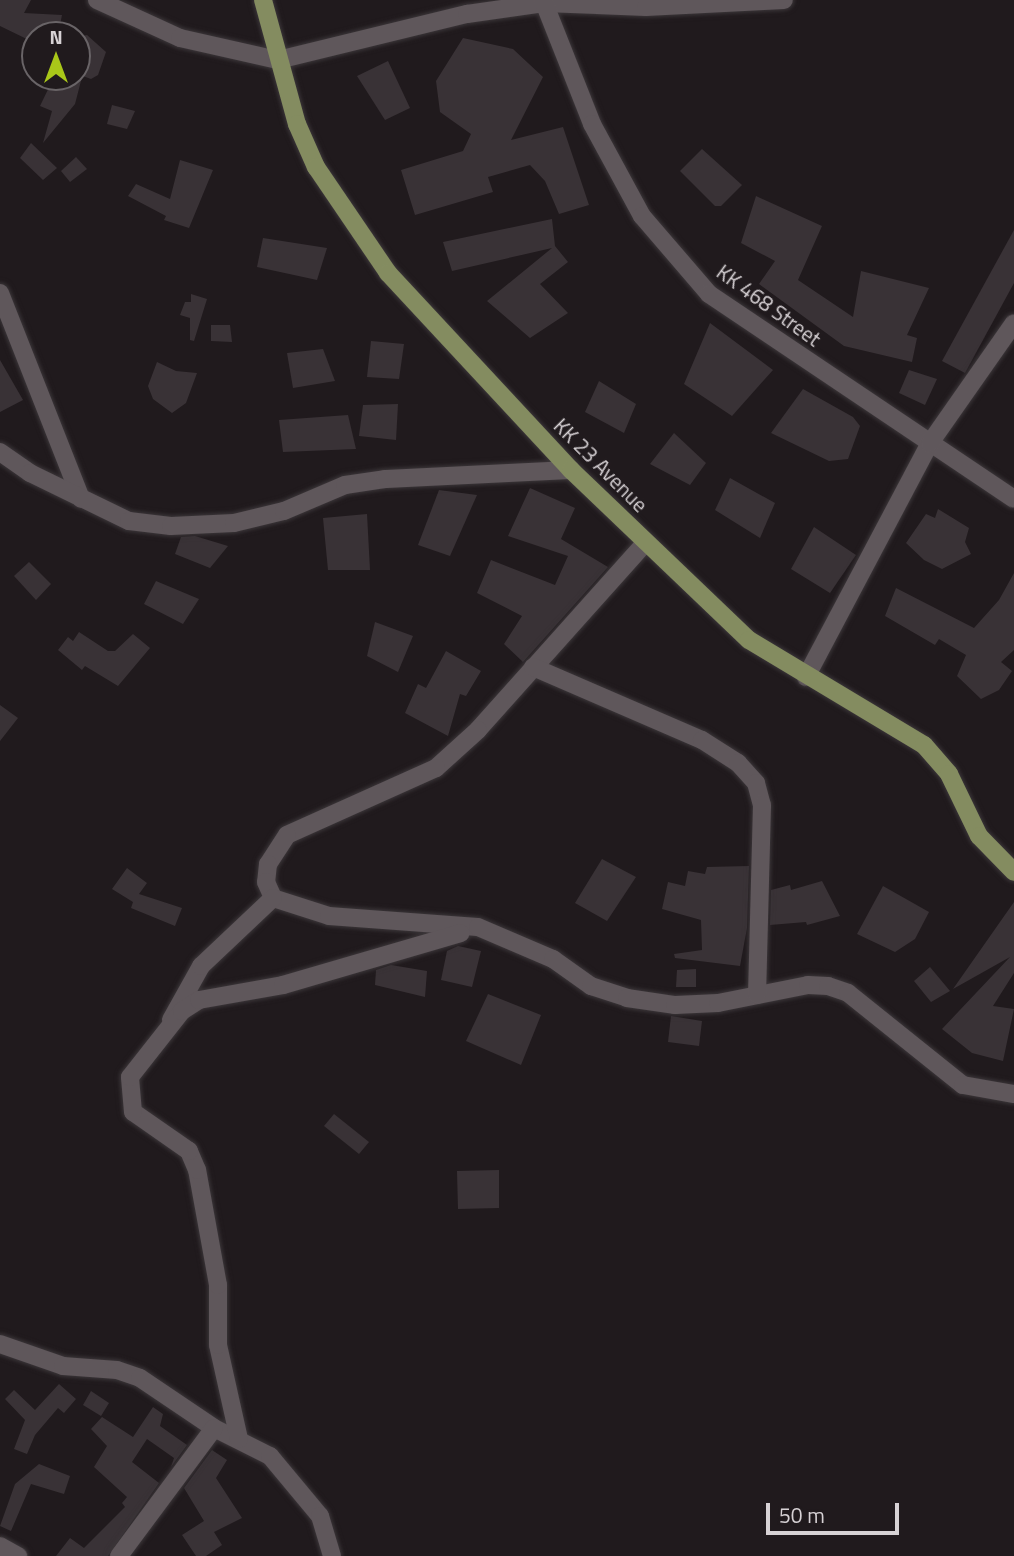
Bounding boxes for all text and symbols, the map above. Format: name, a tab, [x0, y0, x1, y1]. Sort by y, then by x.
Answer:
north arrow	[21, 21, 91, 91]
text: N	[49, 22, 63, 51]
street label: KK 468 Street	[712, 259, 826, 351]
street label: KK 23 Avenue	[549, 413, 653, 517]
scale bar	[769, 1490, 902, 1534]
text: 50 m	[779, 1499, 825, 1531]

